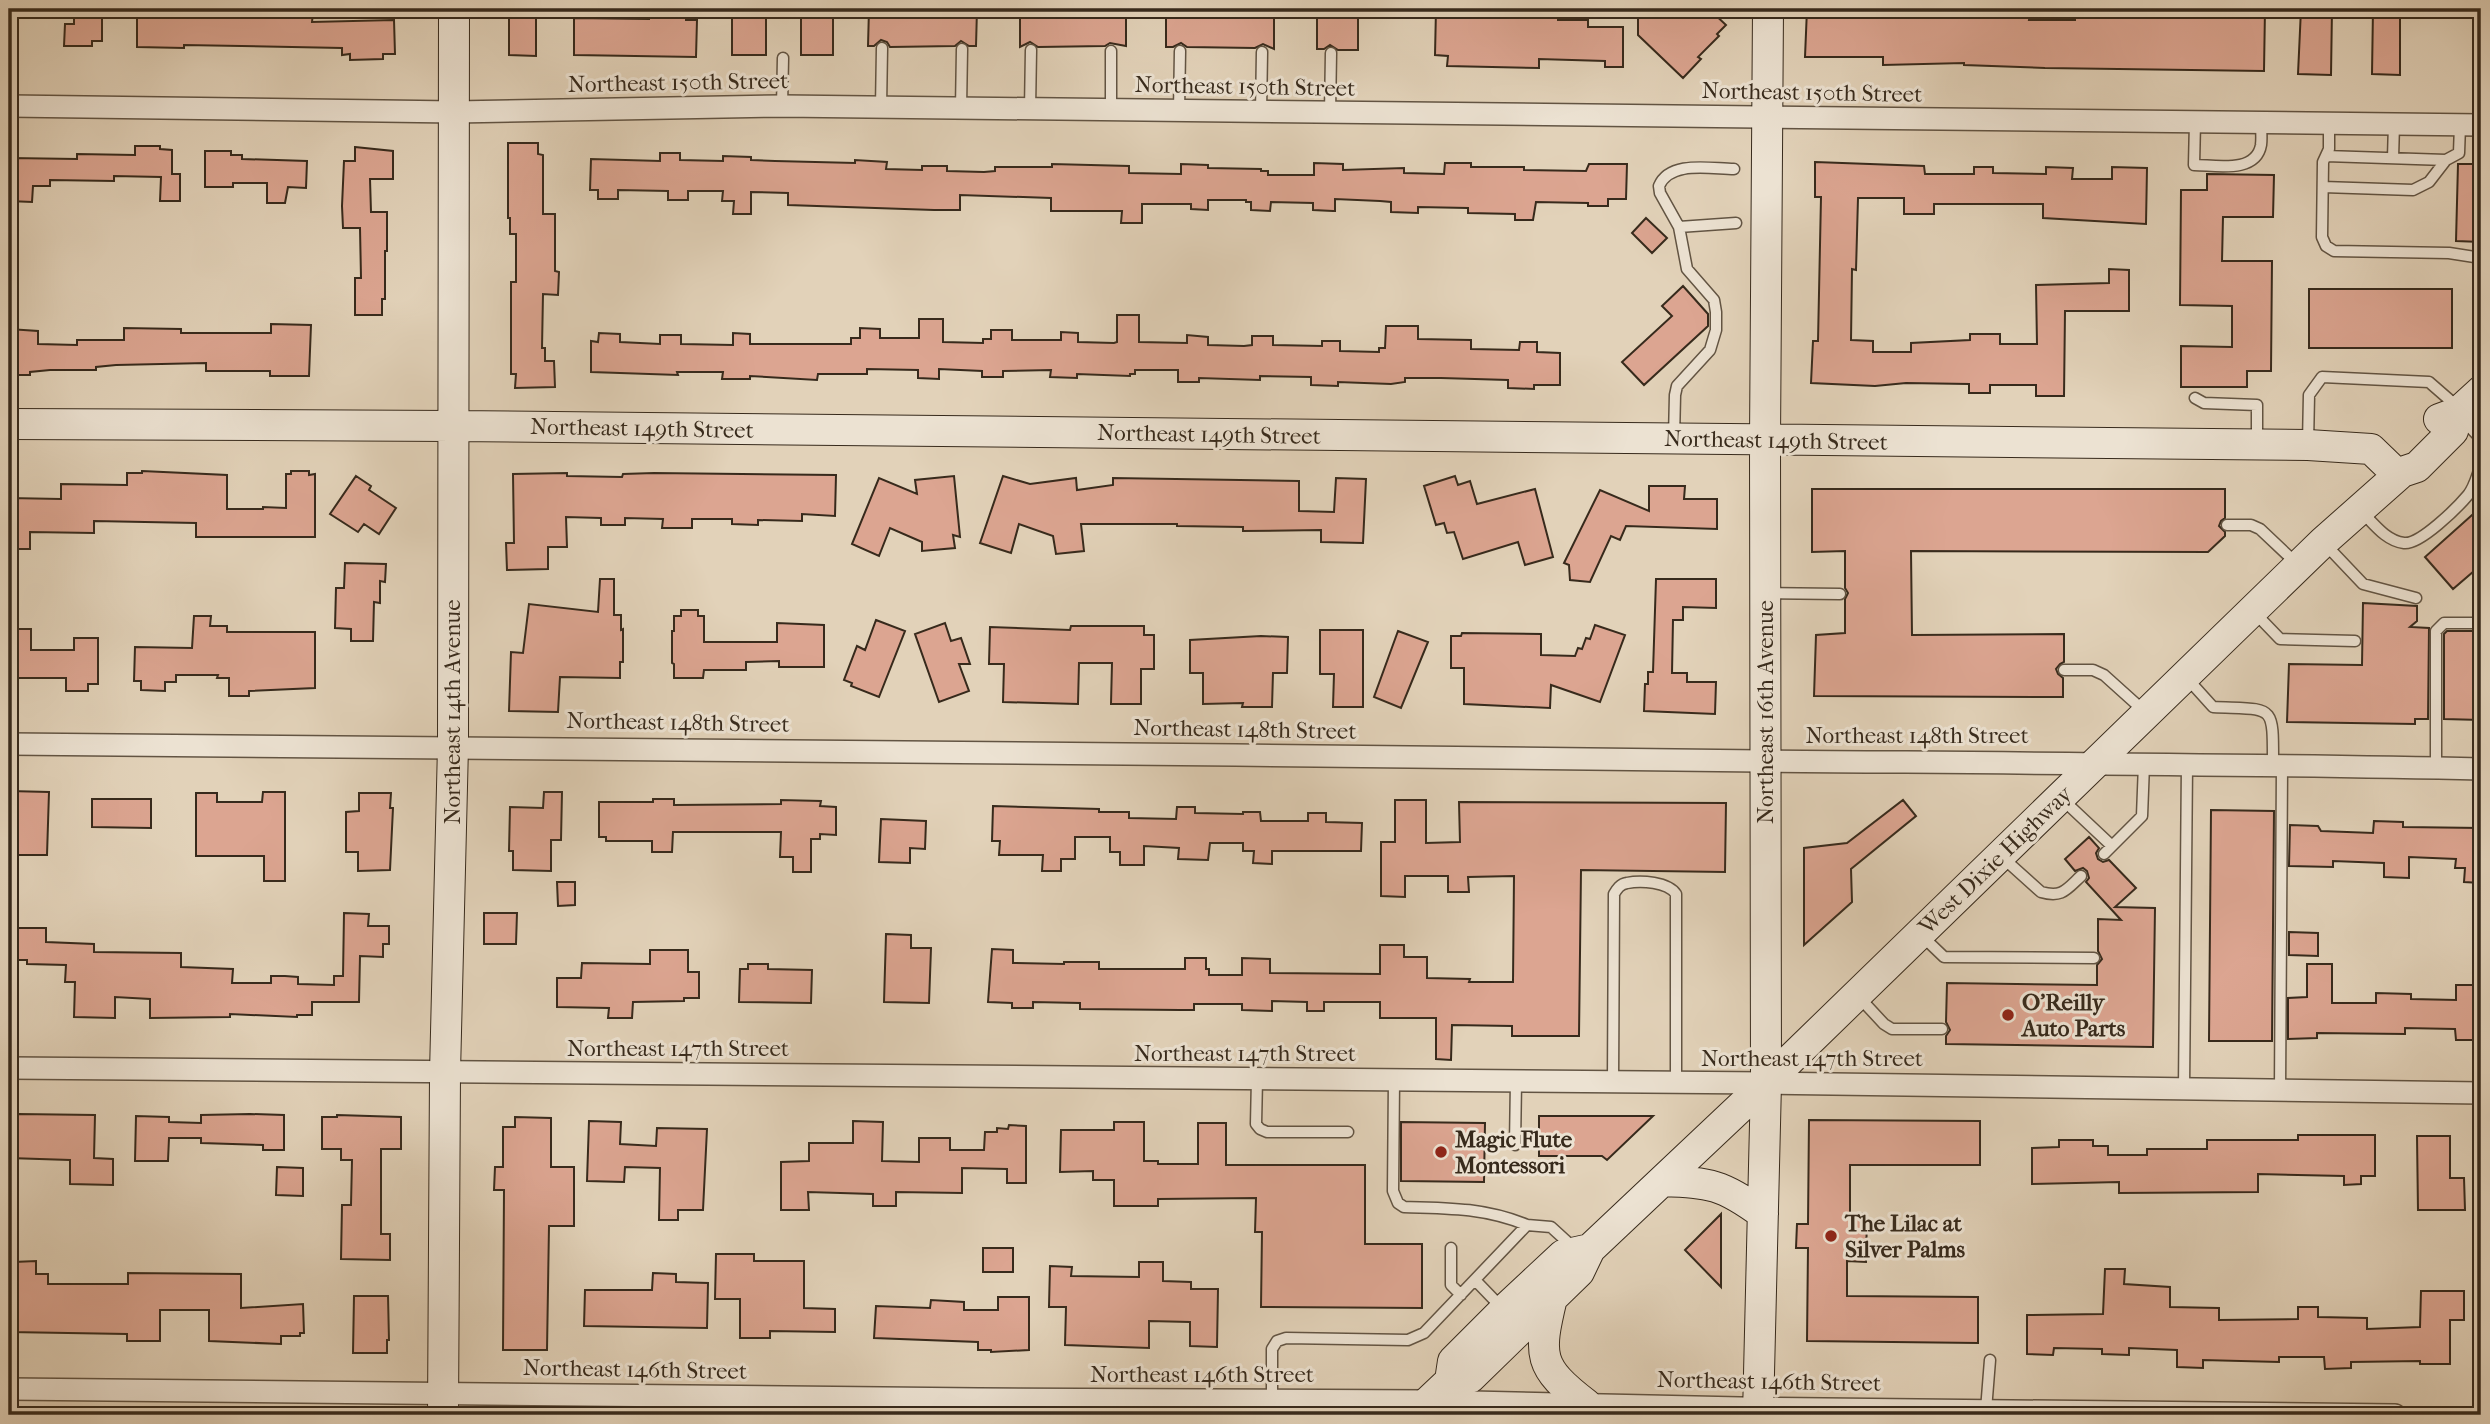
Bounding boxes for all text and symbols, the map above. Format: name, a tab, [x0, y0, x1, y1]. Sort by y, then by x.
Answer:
street label: Northeast 150th Street	[568, 67, 788, 98]
street label: Northeast 150th Street	[1135, 71, 1355, 102]
street label: Northeast 150th Street	[1702, 77, 1922, 108]
street label: Northeast 149th Street	[530, 413, 754, 444]
street label: Northeast 149th Street	[1097, 419, 1321, 450]
street label: Northeast 149th Street	[1664, 425, 1888, 456]
street label: Northeast 14th Avenue	[439, 599, 466, 825]
street label: Northeast 16th Avenue	[1752, 600, 1779, 824]
street label: Northeast 148th Street	[566, 707, 790, 738]
street label: Northeast 148th Street	[1133, 714, 1357, 745]
street label: Northeast 148th Street	[1805, 722, 2029, 749]
street label: West Dixie Highway	[1912, 780, 2078, 941]
place label: O'Reilly Auto Parts	[2020, 989, 2126, 1042]
marker: O'Reilly Auto Parts	[2000, 1007, 2016, 1023]
street label: Northeast 147th Street	[567, 1035, 789, 1062]
street label: Northeast 147th Street	[1134, 1040, 1356, 1067]
street label: Northeast 147th Street	[1701, 1045, 1923, 1072]
place label: Magic Flute Montessori	[1455, 1126, 1573, 1179]
marker: Magic Flute Montessori	[1433, 1144, 1449, 1160]
place label: The Lilac at Silver Palms	[1844, 1210, 1966, 1263]
marker: The Lilac at Silver Palms	[1823, 1228, 1839, 1244]
street label: Northeast 146th Street	[523, 1354, 747, 1385]
street label: Northeast 146th Street	[1090, 1361, 1314, 1388]
street label: Northeast 146th Street	[1657, 1366, 1881, 1397]

